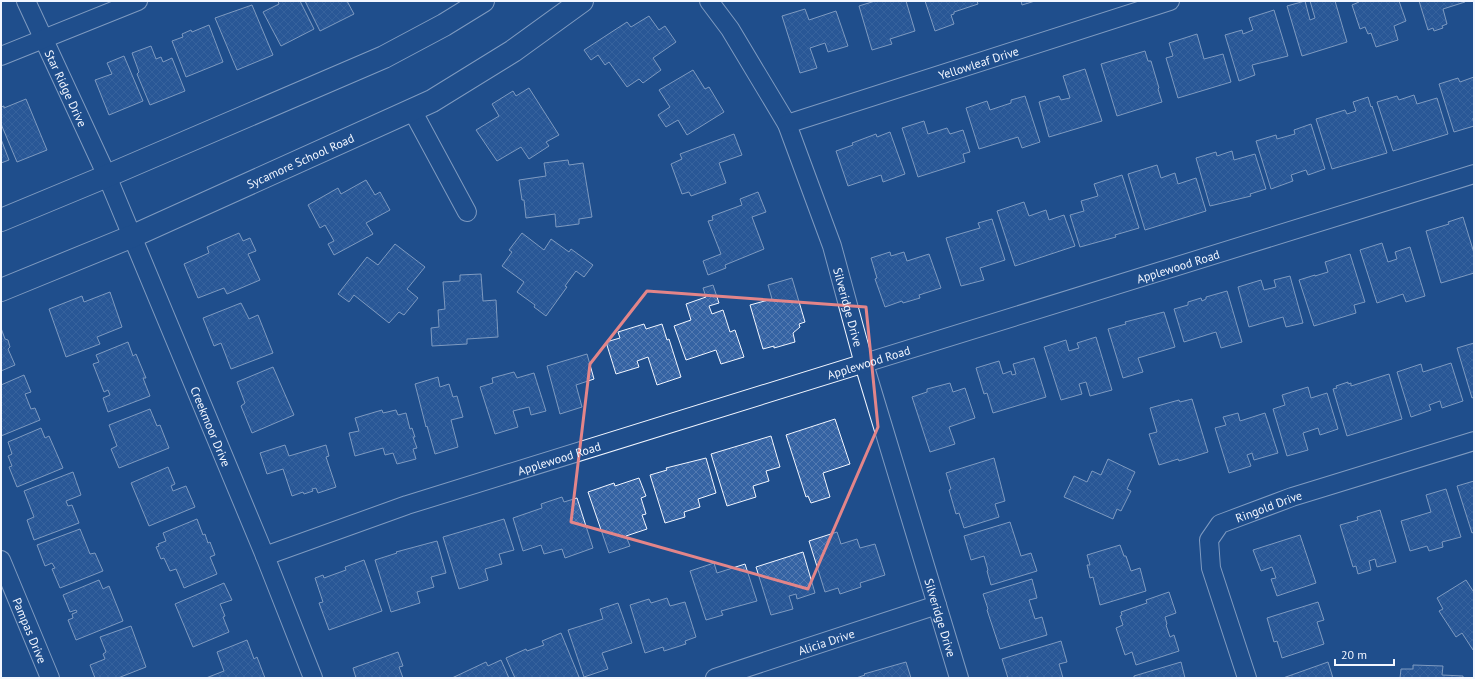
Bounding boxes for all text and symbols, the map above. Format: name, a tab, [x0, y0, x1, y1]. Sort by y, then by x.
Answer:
street label: Yellowleaf Drive	[936, 43, 1020, 82]
street label: Star Ridge Drive	[42, 47, 91, 129]
street label: Sycamore School Road	[244, 130, 356, 191]
street label: Applewood Road	[1134, 246, 1221, 286]
street label: Silveridge Drive	[831, 266, 866, 348]
street label: Applewood Road	[825, 342, 912, 382]
street label: Creekmoor Drive	[188, 384, 234, 469]
street label: Applewood Road	[516, 438, 602, 478]
street label: Ringold Drive	[1233, 487, 1304, 525]
street label: Silveridge Drive	[922, 576, 960, 659]
street label: Pampas Drive	[10, 595, 50, 665]
street label: Alicia Drive	[796, 625, 856, 658]
scale bar	[1335, 641, 1394, 667]
text: 20 m	[1341, 647, 1367, 662]

